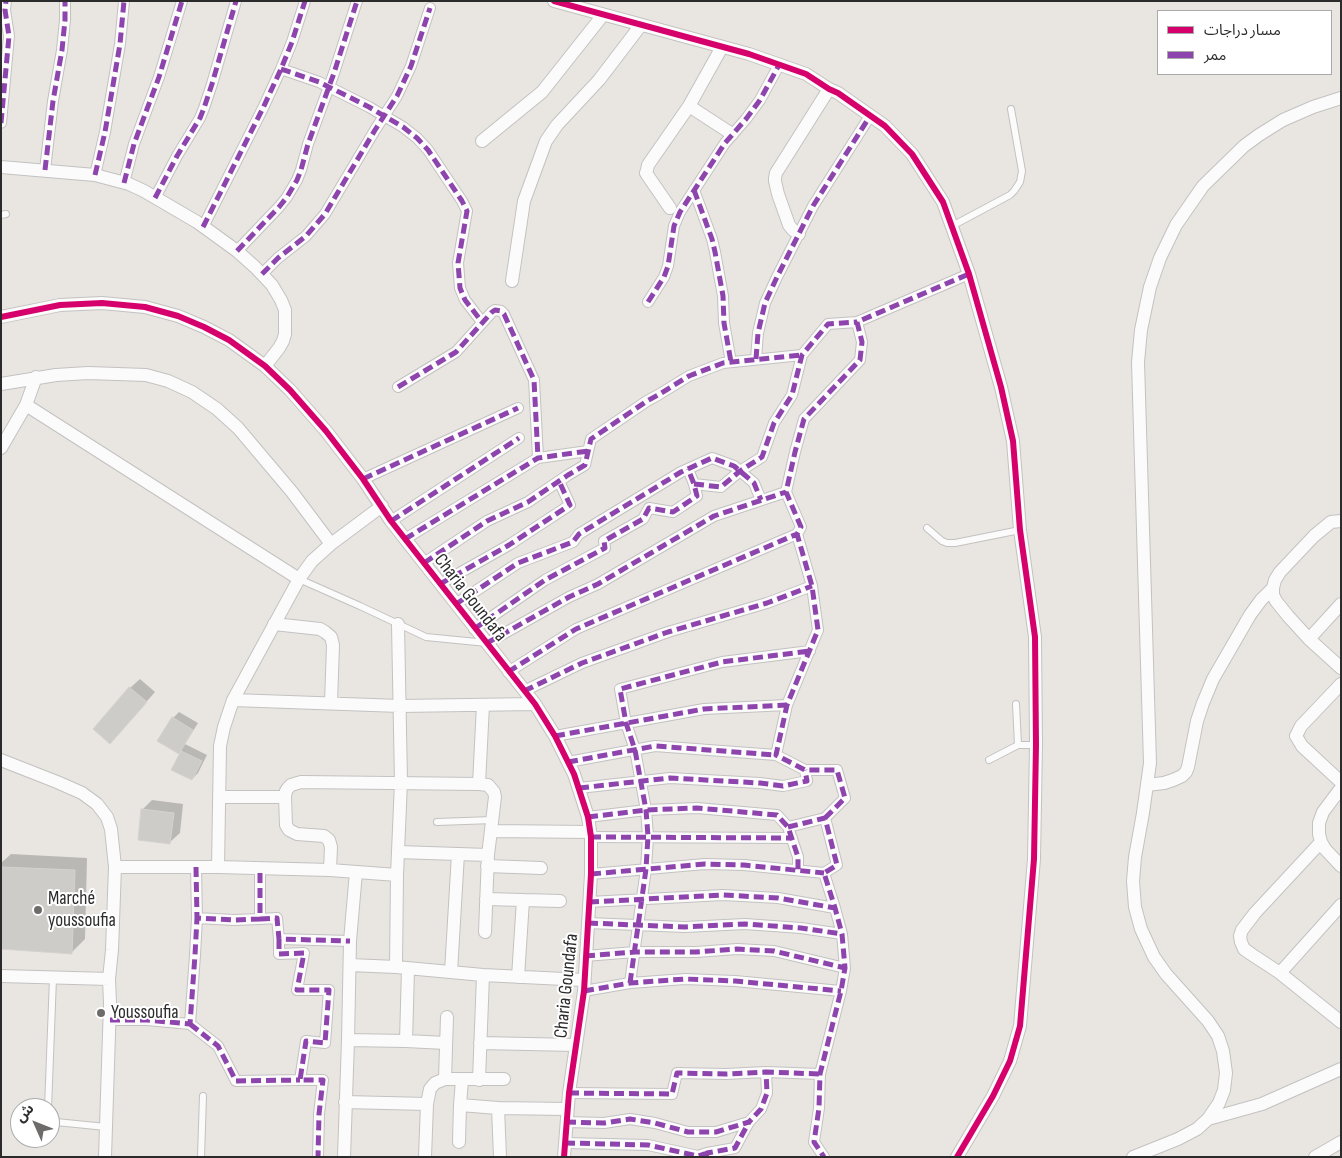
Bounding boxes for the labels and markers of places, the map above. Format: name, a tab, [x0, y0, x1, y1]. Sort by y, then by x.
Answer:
place label: Marché youssoufia	[48, 888, 116, 932]
marker: Marché youssoufia	[32, 904, 44, 916]
place label: Youssoufia	[111, 1002, 179, 1024]
marker: Youssoufia	[95, 1007, 107, 1019]

